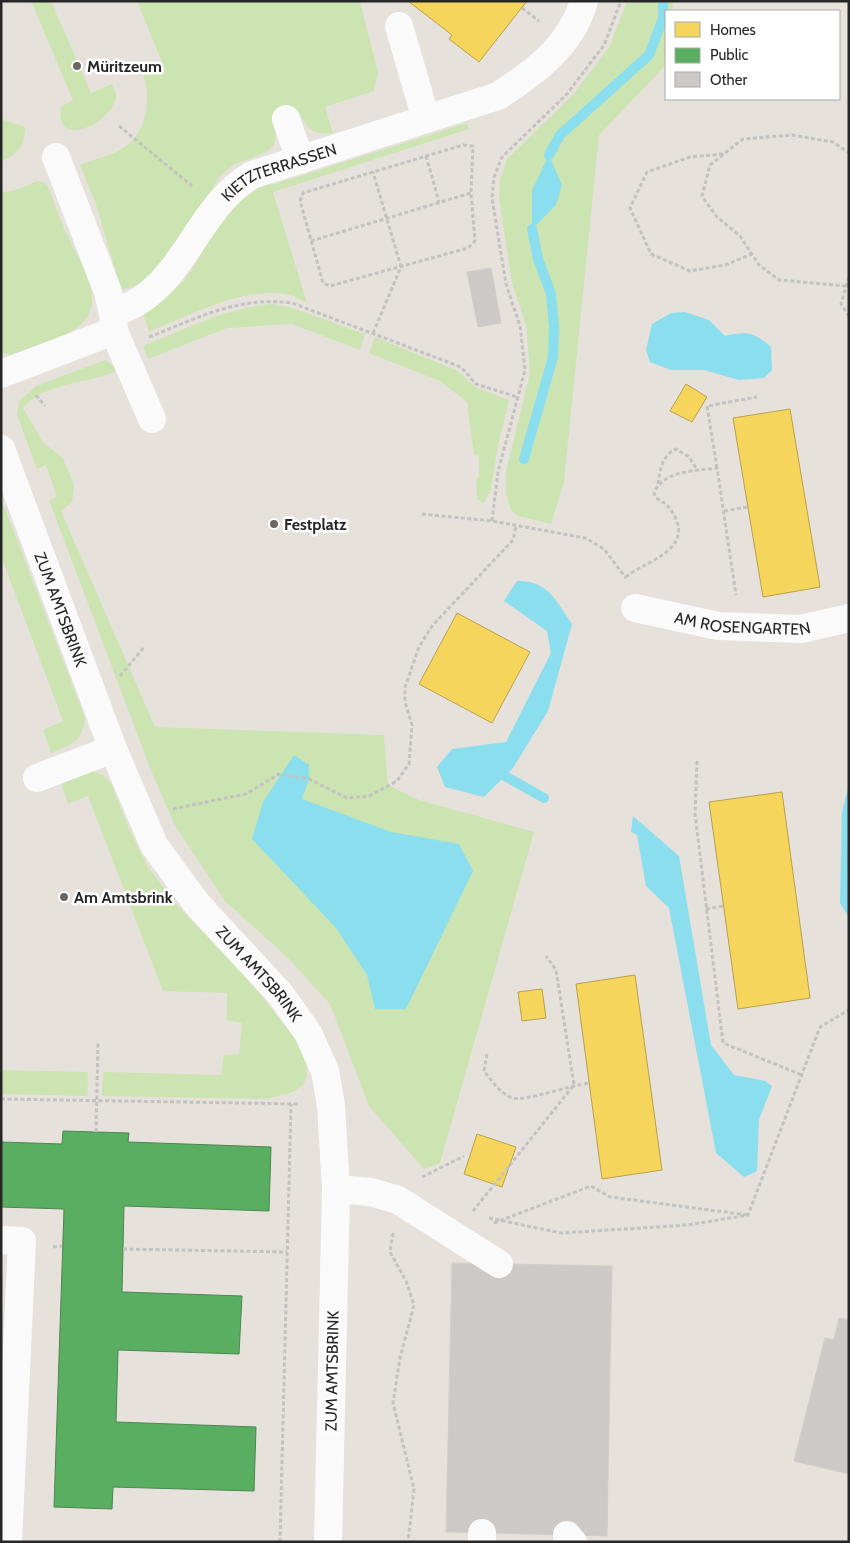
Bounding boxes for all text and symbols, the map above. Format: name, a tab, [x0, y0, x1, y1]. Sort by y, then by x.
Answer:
legend	[665, 10, 840, 100]
text: Homes	[710, 21, 756, 39]
text: Public	[710, 46, 748, 64]
place label: Müritzeum	[87, 57, 162, 76]
marker: Müritzeum	[71, 60, 83, 72]
text: Other	[710, 71, 747, 89]
street label: KIETZTERRASSEN	[217, 139, 339, 205]
place label: Festplatz	[284, 515, 347, 534]
marker: Festplatz	[268, 518, 280, 530]
street label: ZUM AMTSBRINK	[31, 549, 91, 669]
street label: AM ROSENGARTEN	[673, 607, 812, 639]
place label: Am Amtsbrink	[74, 888, 173, 907]
marker: Am Amtsbrink	[58, 891, 70, 903]
street label: ZUM AMTSBRINK	[212, 922, 306, 1025]
street label: ZUM AMTSBRINK	[321, 1310, 343, 1432]

